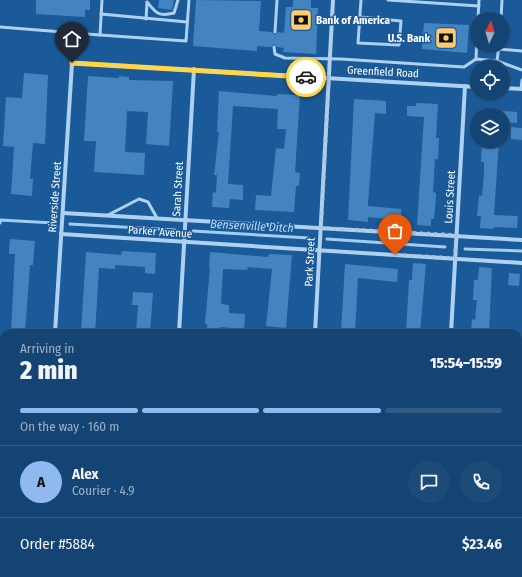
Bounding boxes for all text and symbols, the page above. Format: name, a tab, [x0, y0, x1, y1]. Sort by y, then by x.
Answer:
bank icon: Bank of America	[288, 7, 314, 33]
north arrow	[470, 12, 510, 52]
map controls	[470, 12, 510, 148]
place label: Bank of America	[316, 14, 391, 27]
pin	[55, 22, 89, 63]
bank icon: U.S. Bank	[433, 25, 459, 51]
icon: home	[61, 28, 83, 50]
place label: U.S. Bank	[388, 32, 430, 45]
courier	[286, 57, 326, 97]
button: locate	[470, 60, 510, 100]
street label: Greenfield Road	[347, 64, 419, 80]
icon: car	[295, 66, 317, 88]
button: layers	[470, 108, 510, 148]
street label: Riverside Street	[46, 161, 64, 233]
street label: Sarah Street	[170, 161, 186, 217]
street label: Louis Street	[442, 170, 458, 224]
pin	[378, 214, 412, 255]
water label: Bensenville Ditch	[210, 217, 294, 235]
icon: bag	[384, 220, 406, 242]
street label: Parker Avenue	[127, 223, 193, 241]
street label: Park Street	[302, 237, 318, 287]
text: Arriving in	[20, 341, 74, 356]
text: 15:54–15:59	[430, 354, 502, 372]
text: 2 min	[20, 355, 78, 386]
text: On the way · 160 m	[20, 419, 119, 434]
button: chat	[408, 461, 450, 503]
button: phone	[460, 461, 502, 503]
text: Alex	[72, 465, 99, 483]
text: A	[37, 473, 45, 491]
text: Courier · 4.9	[72, 483, 135, 498]
text: Order #5884	[20, 535, 95, 553]
text: $23.46	[462, 535, 502, 553]

